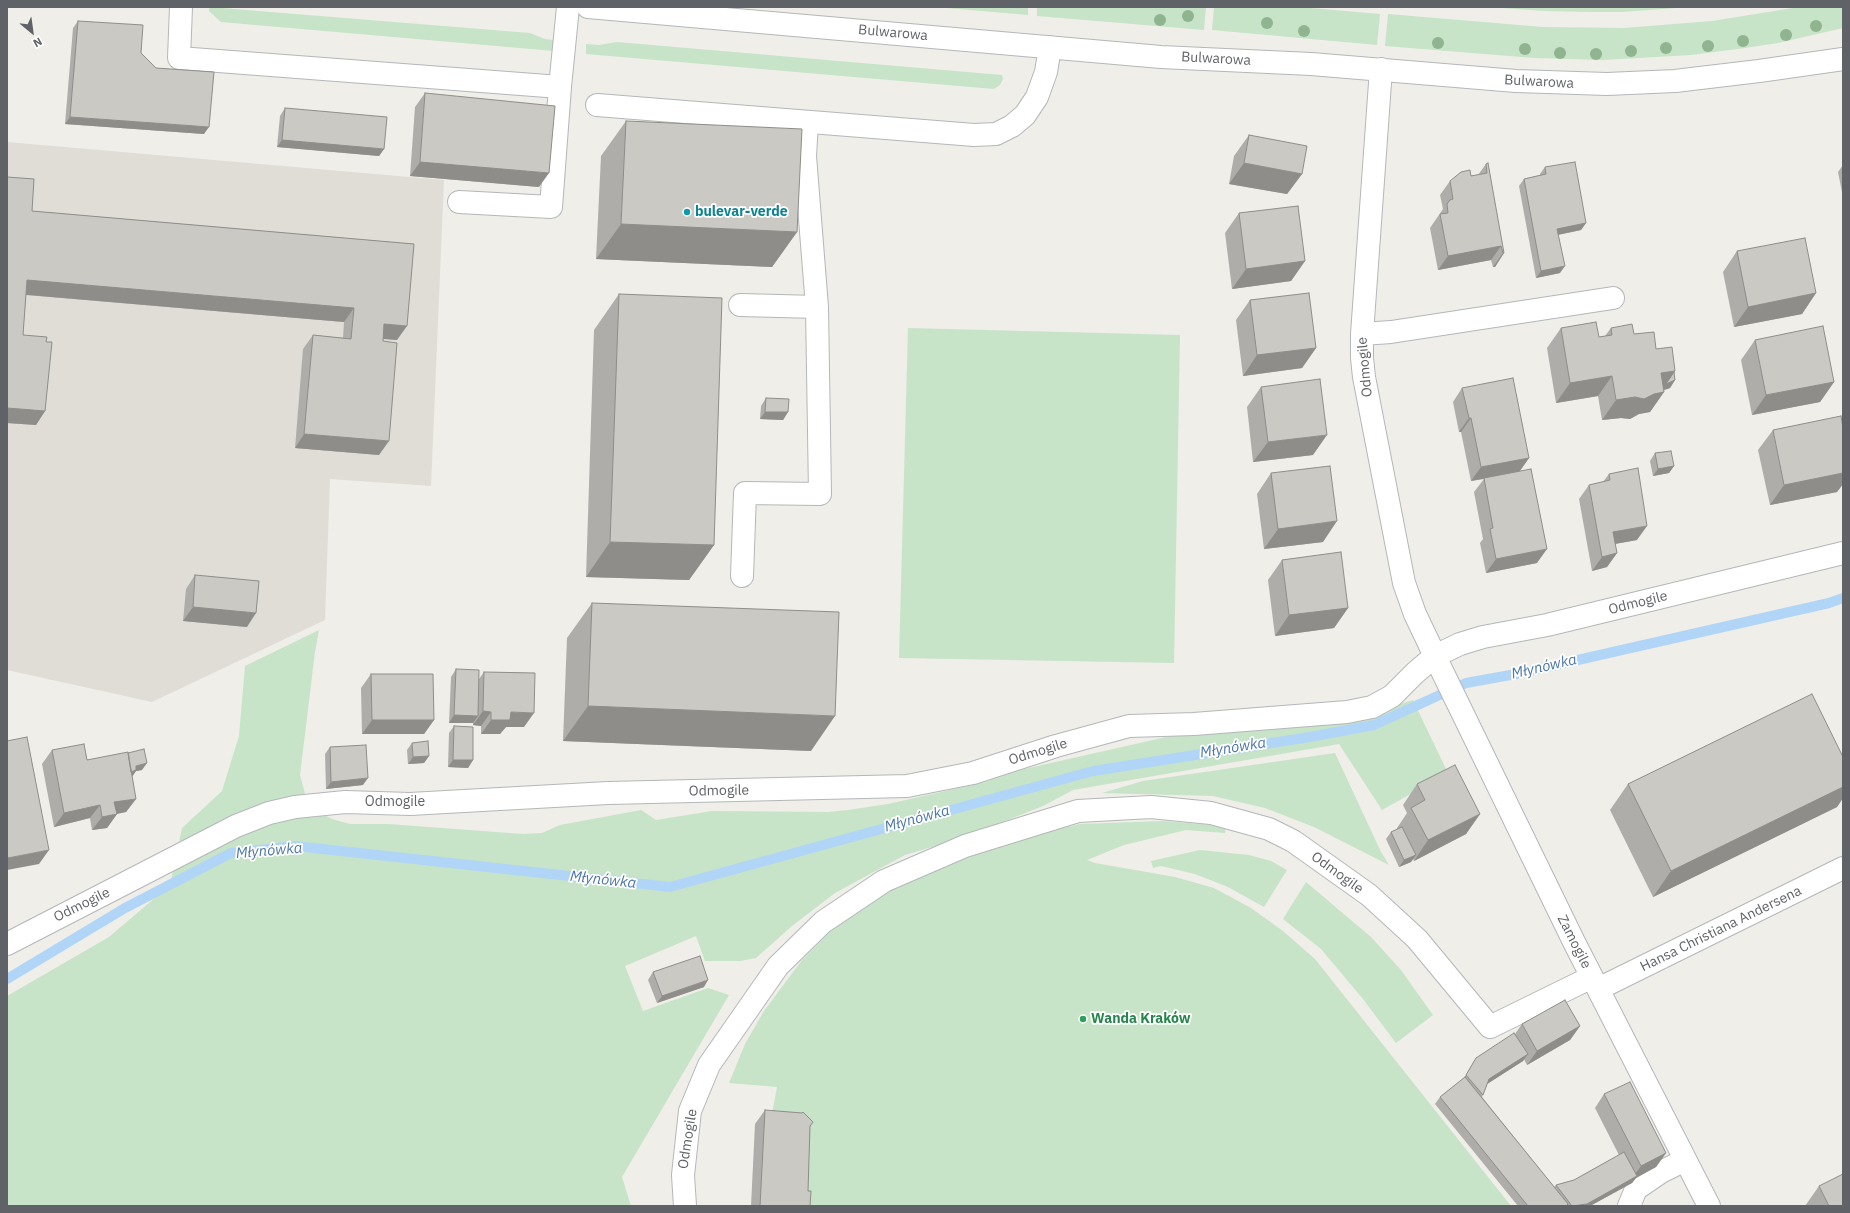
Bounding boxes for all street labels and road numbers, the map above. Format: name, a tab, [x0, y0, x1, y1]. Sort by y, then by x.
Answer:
street label: Bulwarowa	[857, 22, 929, 44]
street label: Bulwarowa	[1181, 49, 1251, 69]
street label: Bulwarowa	[1504, 72, 1574, 92]
street label: Odmogile	[1354, 336, 1376, 398]
street label: Odmogile	[1607, 588, 1669, 618]
street label: Odmogile	[1007, 735, 1069, 769]
street label: Odmogile	[689, 782, 749, 800]
street label: Odmogile	[365, 794, 425, 810]
street label: Odmogile	[1308, 848, 1366, 898]
street label: Hansa Christiana Andersena	[1638, 883, 1804, 975]
street label: Odmogile	[51, 884, 113, 926]
street label: Zamogile	[1553, 912, 1595, 972]
street label: Odmogile	[675, 1108, 701, 1170]

